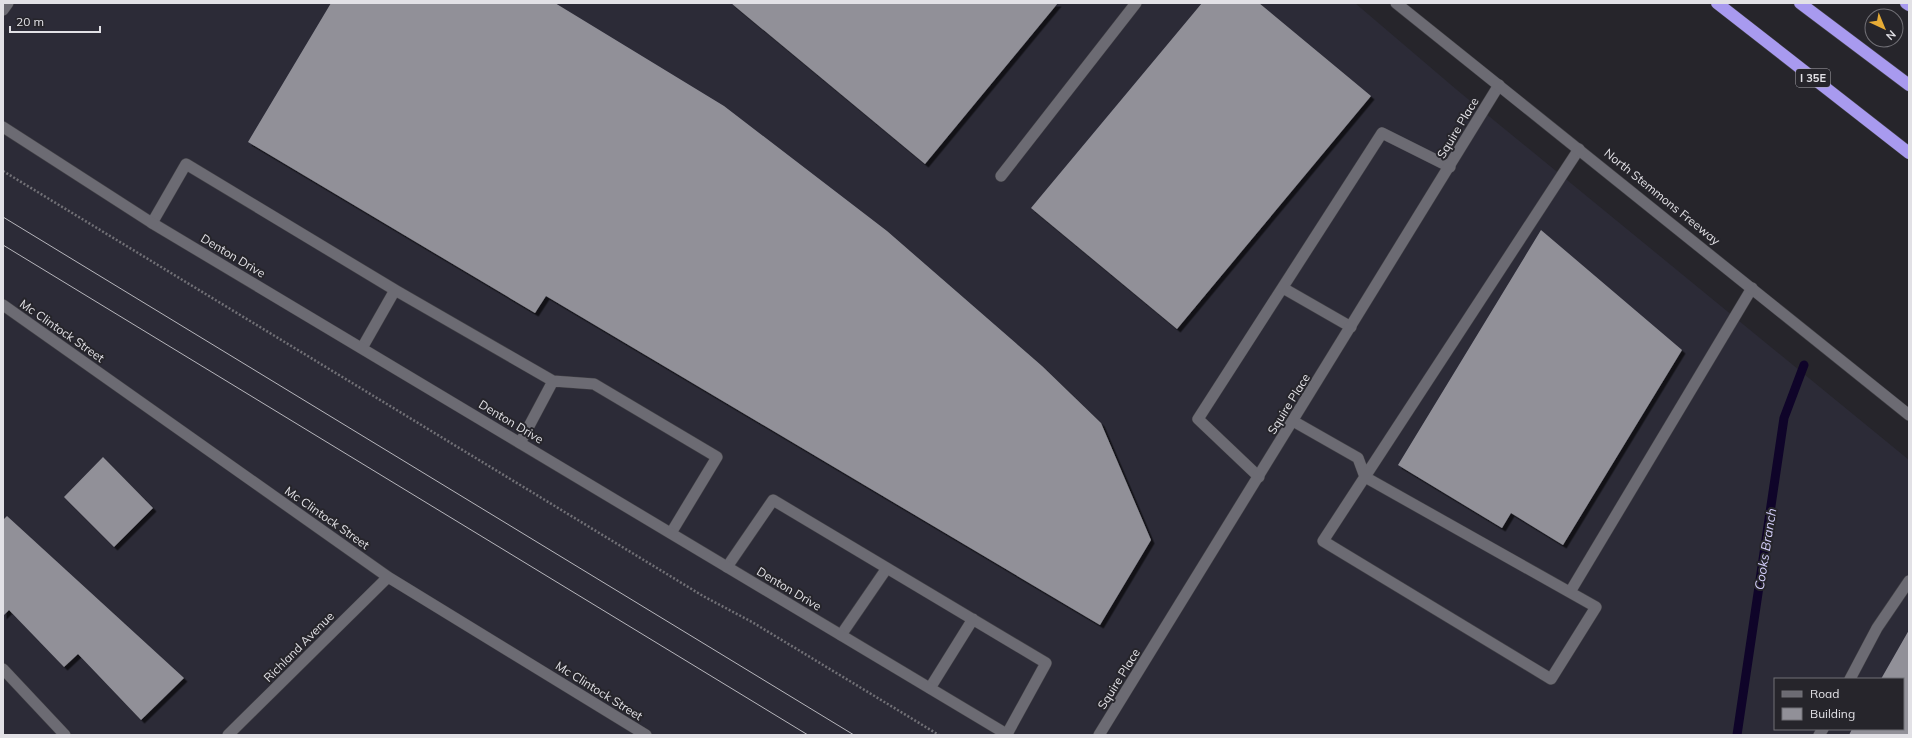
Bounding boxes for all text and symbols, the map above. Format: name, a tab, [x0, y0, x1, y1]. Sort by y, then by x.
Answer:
scale bar	[10, 8, 100, 34]
north arrow	[1864, 8, 1904, 48]
text: 20 m	[16, 14, 44, 29]
text: N	[1883, 27, 1899, 43]
road number: I 35E	[1796, 69, 1830, 87]
street label: Squire Place	[1433, 94, 1482, 161]
street label: North Stemmons Freeway	[1601, 145, 1724, 248]
street label: Denton Drive	[198, 230, 268, 281]
street label: Mc Clintock Street	[17, 296, 107, 365]
street label: Squire Place	[1264, 371, 1313, 437]
street label: Denton Drive	[476, 396, 546, 447]
street label: Mc Clintock Street	[282, 483, 372, 552]
water label: Cooks Branch	[1751, 507, 1779, 591]
street label: Denton Drive	[754, 563, 824, 614]
street label: Richland Avenue	[260, 608, 337, 685]
street label: Squire Place	[1094, 646, 1143, 712]
street label: Mc Clintock Street	[553, 658, 646, 723]
legend	[1774, 678, 1904, 730]
text: Road	[1810, 686, 1839, 701]
text: Building	[1810, 706, 1855, 721]

